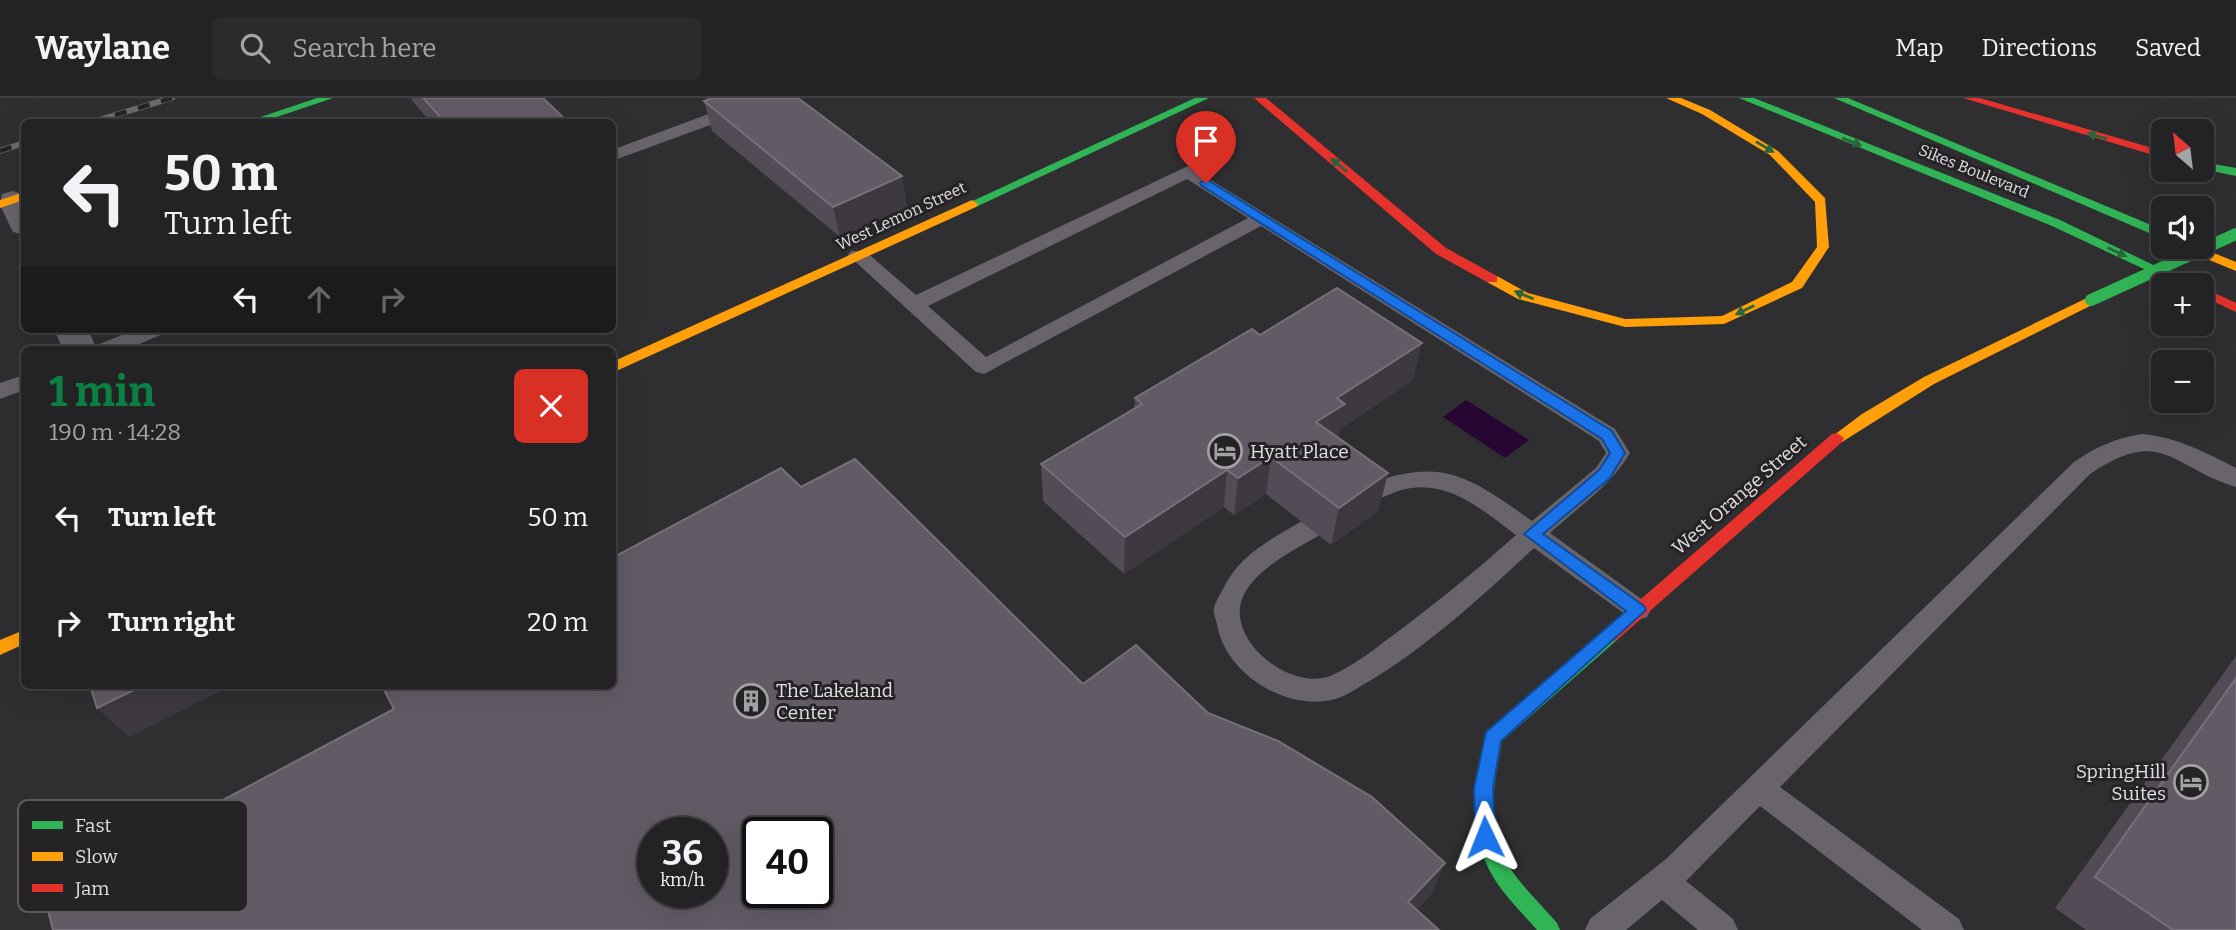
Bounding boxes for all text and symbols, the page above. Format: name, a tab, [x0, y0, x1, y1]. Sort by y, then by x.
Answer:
search box	[212, 17, 702, 80]
text: Waylane	[35, 28, 170, 68]
icon: search	[236, 29, 274, 67]
text: Search here	[292, 33, 437, 64]
text: Map	[1895, 34, 1944, 62]
text: Directions	[1982, 34, 2097, 62]
text: Saved	[2135, 34, 2201, 62]
pin	[1176, 111, 1236, 183]
north arrow	[2151, 119, 2214, 182]
map controls	[2151, 119, 2214, 413]
icon: arrive	[1187, 122, 1225, 160]
one-way arrow	[2087, 130, 2108, 140]
one-way arrow	[1842, 136, 1863, 147]
street label: Sikes Boulevard	[1916, 140, 2032, 202]
one-way arrow	[1755, 141, 1774, 154]
text: 50 m	[164, 144, 277, 203]
icon: left	[49, 147, 140, 238]
one-way arrow	[1331, 158, 1348, 173]
street label: West Lemon Street	[833, 178, 969, 254]
button: sound	[2151, 196, 2214, 259]
text: Turn left	[164, 204, 292, 242]
one-way arrow	[2107, 246, 2127, 258]
button: +	[2151, 273, 2214, 336]
icon: left	[227, 280, 265, 318]
icon: ahead	[300, 280, 338, 318]
icon: right	[373, 280, 411, 318]
one-way arrow	[1514, 289, 1535, 300]
one-way arrow	[1735, 304, 1755, 315]
button: −	[2151, 350, 2214, 413]
text: 1 min	[49, 367, 155, 417]
button: close	[514, 369, 588, 443]
text: 190 m · 14:28	[49, 418, 181, 446]
street label: West Orange Street	[1667, 430, 1811, 560]
hotel icon: Hyatt Place	[1206, 432, 1244, 470]
place label: Hyatt Place	[1250, 440, 1349, 463]
icon: left	[49, 499, 87, 537]
text: Turn left	[108, 502, 216, 533]
text: 50 m	[527, 502, 588, 533]
icon: right	[49, 604, 87, 642]
text: Turn right	[108, 607, 235, 638]
text: 20 m	[527, 607, 588, 638]
place label: The Lakeland Center	[776, 679, 893, 724]
building icon: The Lakeland Center	[732, 682, 770, 720]
place label: SpringHill Suites	[2076, 760, 2166, 805]
hotel icon: SpringHill Suites	[2172, 763, 2210, 801]
legend	[18, 800, 248, 912]
position arrow	[1448, 800, 1522, 874]
text: Fast	[75, 814, 112, 837]
speed limit sign: 40	[742, 817, 833, 908]
text: 36	[662, 832, 703, 874]
text: Slow	[75, 845, 118, 868]
text: km/h	[660, 869, 705, 891]
text: Jam	[74, 877, 109, 900]

